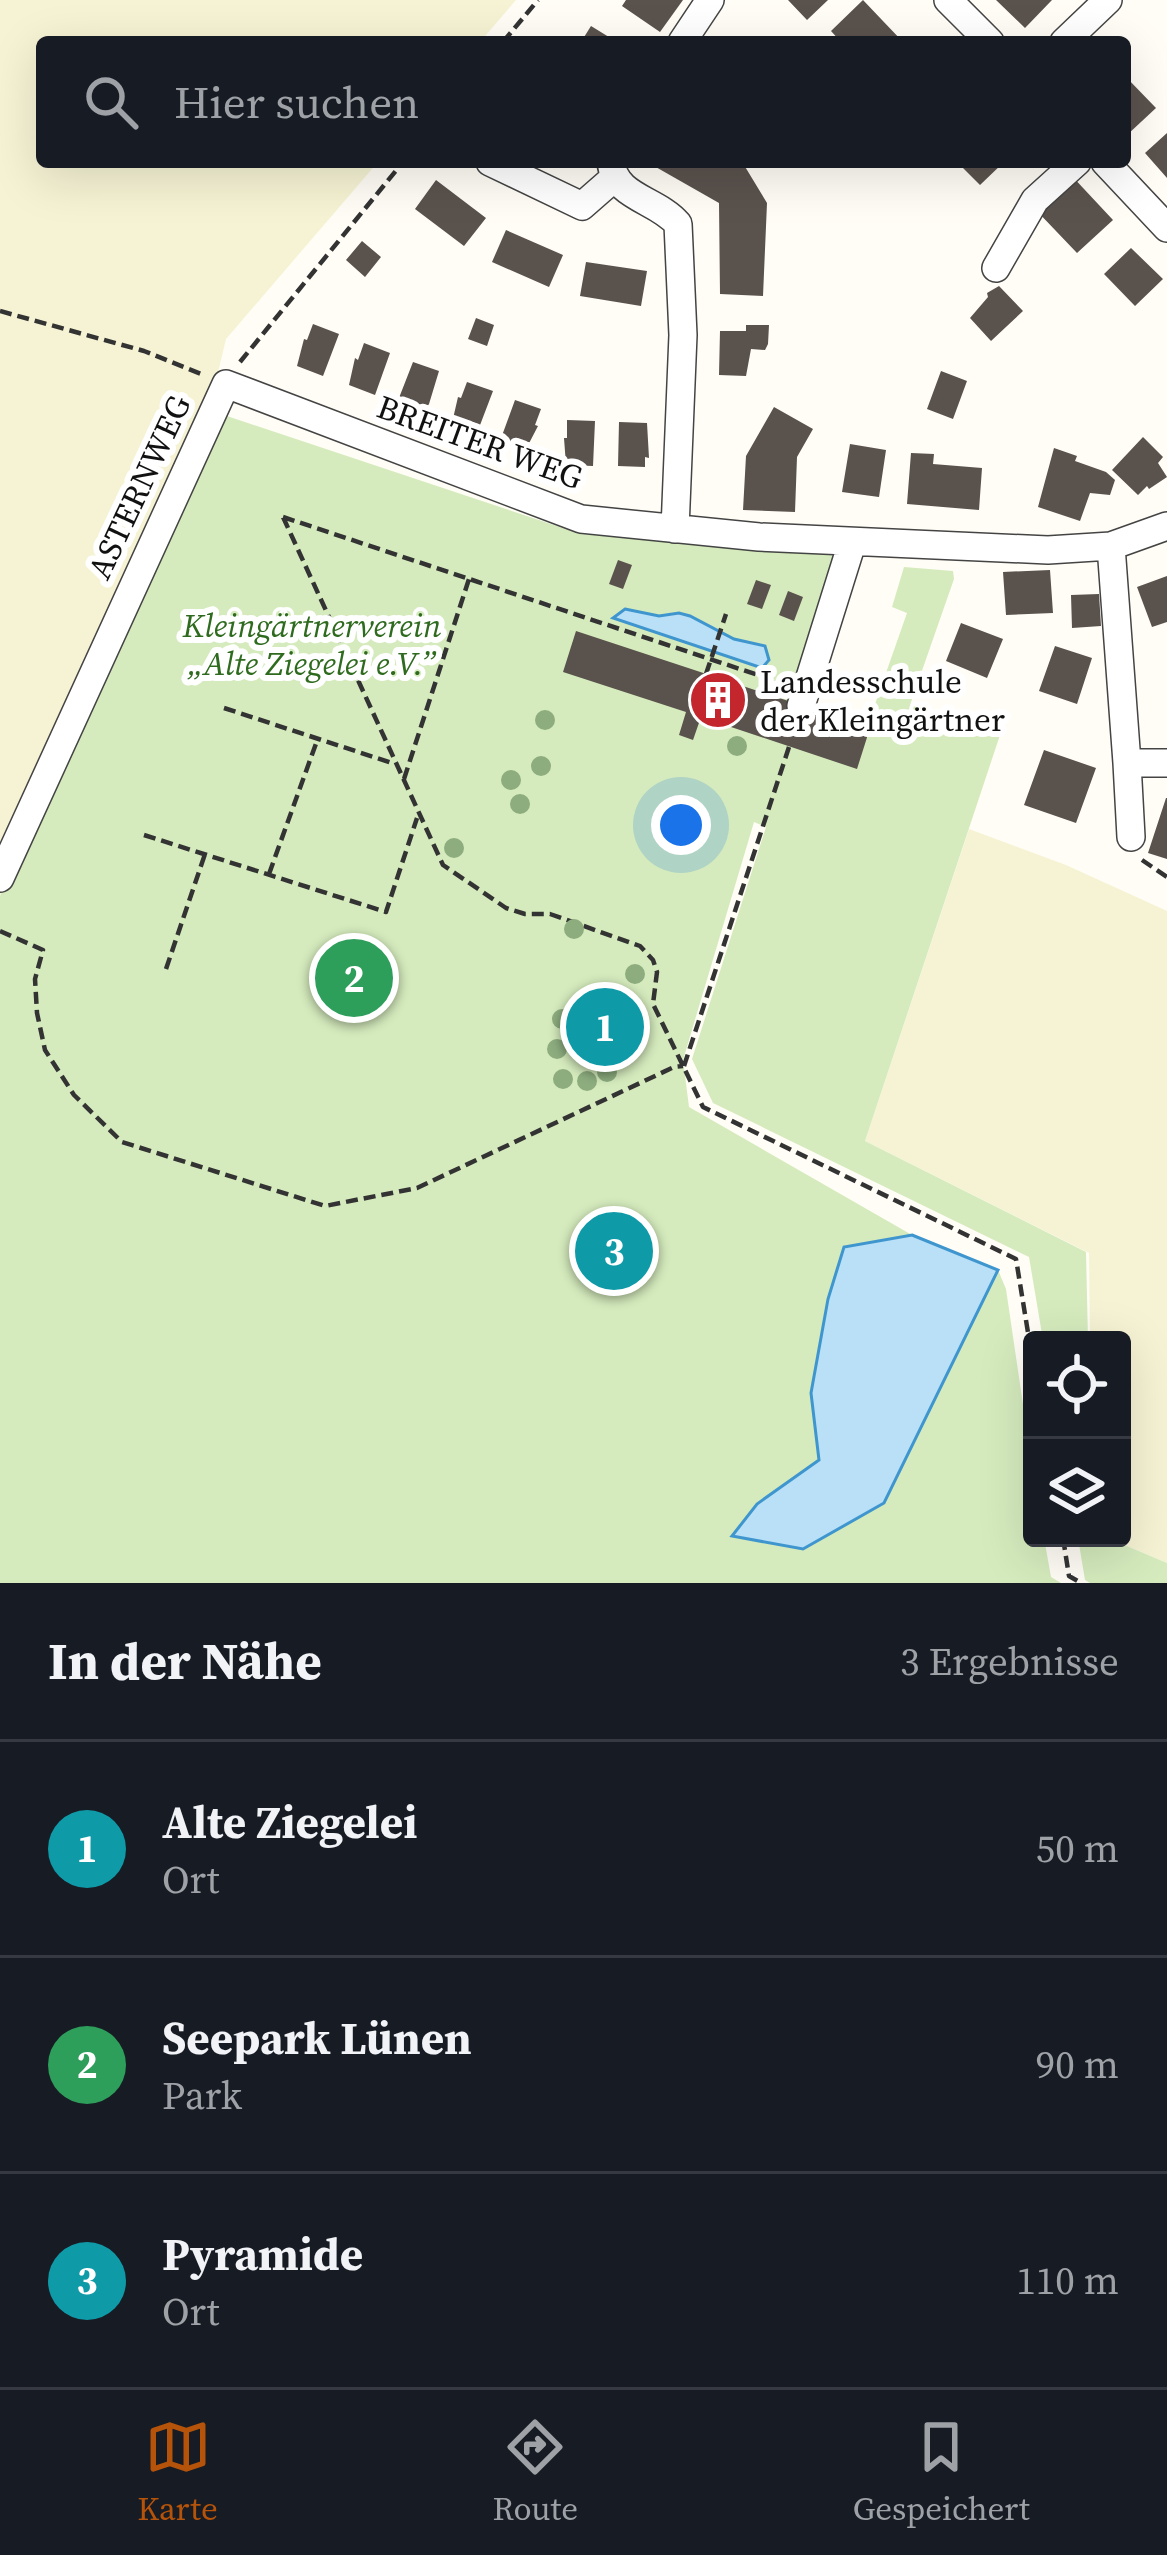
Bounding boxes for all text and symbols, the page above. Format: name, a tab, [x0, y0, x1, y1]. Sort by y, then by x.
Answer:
search box	[36, 36, 1131, 168]
icon: search	[78, 69, 144, 135]
text: Hier suchen	[174, 71, 419, 133]
street label: BREITER WEG	[371, 384, 590, 500]
street label: ASTERNWEG	[77, 387, 201, 586]
park label: Kleingärtnerverein „Alte Ziegelei e.V.”	[182, 603, 442, 686]
place label: Landesschule der Kleingärtner	[760, 659, 1005, 742]
building icon: Landesschule der Kleingärtner	[687, 669, 749, 731]
your location	[651, 795, 711, 855]
pin: 2	[315, 933, 393, 1023]
pin: 1	[566, 982, 644, 1072]
pin: 3	[575, 1206, 653, 1296]
map controls	[1023, 1331, 1131, 1547]
button: locate	[1023, 1331, 1131, 1439]
button: layers	[1023, 1439, 1131, 1547]
text: In der Nähe	[48, 1626, 322, 1696]
text: 3 Ergebnisse	[900, 1635, 1119, 1688]
text: Alte Ziegelei	[162, 1791, 417, 1853]
text: 1	[76, 1822, 98, 1875]
text: 50 m	[1036, 1822, 1119, 1875]
text: Ort	[162, 1853, 220, 1906]
text: Seepark Lünen	[162, 2007, 472, 2069]
text: 2	[76, 2038, 98, 2091]
text: 90 m	[1036, 2038, 1119, 2091]
text: Park	[162, 2069, 242, 2122]
text: Pyramide	[162, 2223, 363, 2285]
text: 3	[76, 2254, 98, 2307]
text: 110 m	[1016, 2254, 1119, 2307]
text: Ort	[162, 2285, 220, 2338]
tab: Karte	[137, 2414, 218, 2531]
tab: Route	[492, 2414, 578, 2531]
tab: Gespeichert	[853, 2414, 1030, 2531]

